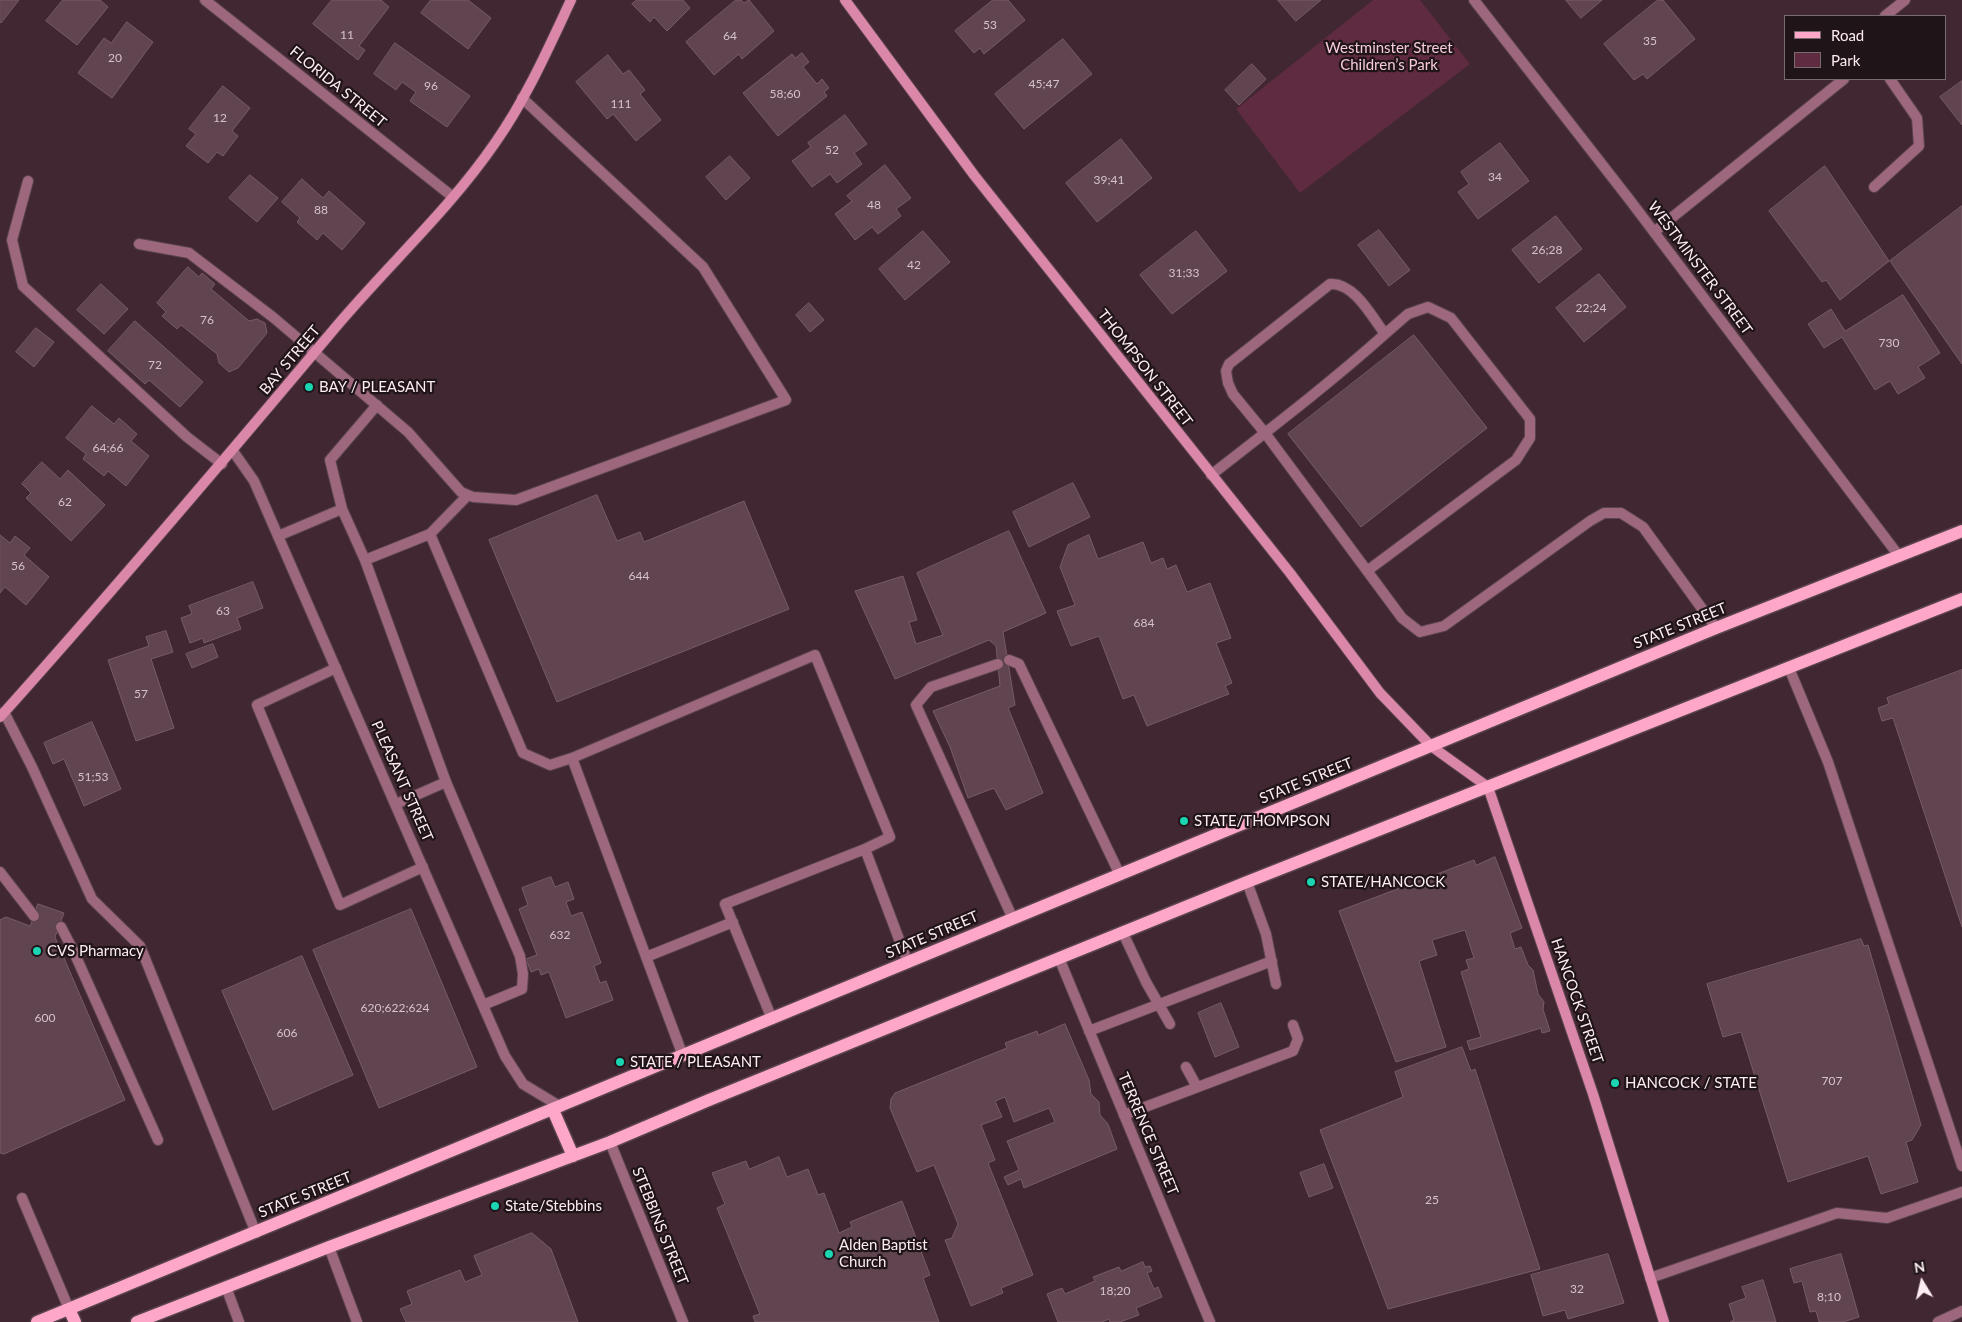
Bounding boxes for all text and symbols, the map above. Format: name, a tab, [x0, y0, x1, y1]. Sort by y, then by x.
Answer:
legend	[1784, 15, 1947, 80]
house number: 53	[983, 18, 997, 32]
text: Road	[1831, 26, 1864, 44]
house number: 11	[340, 28, 354, 42]
house number: 64	[723, 29, 737, 43]
house number: 35	[1643, 34, 1657, 48]
park label: Westminster Street Children’s Park	[1325, 39, 1453, 74]
street label: FLORIDA STREET	[286, 43, 390, 131]
house number: 20	[108, 51, 122, 65]
text: Park	[1831, 51, 1860, 69]
house number: 45;47	[1029, 77, 1059, 91]
house number: 96	[424, 79, 438, 93]
house number: 58;60	[770, 87, 800, 101]
house number: 111	[611, 97, 631, 111]
house number: 12	[213, 111, 227, 125]
house number: 52	[825, 143, 839, 157]
house number: 34	[1488, 170, 1502, 184]
house number: 39;41	[1094, 173, 1124, 187]
house number: 48	[867, 198, 881, 212]
street label: WESTMINSTER STREET	[1644, 198, 1756, 338]
house number: 88	[314, 203, 328, 217]
house number: 26;28	[1532, 243, 1562, 257]
house number: 42	[907, 258, 921, 272]
house number: 31;33	[1169, 266, 1199, 280]
house number: 22;24	[1576, 301, 1606, 315]
street label: THOMPSON STREET	[1094, 306, 1196, 430]
house number: 76	[200, 313, 214, 327]
street label: BAY STREET	[256, 322, 324, 398]
house number: 730	[1879, 336, 1899, 350]
house number: 72	[148, 358, 162, 372]
place label: BAY / PLEASANT	[319, 378, 435, 396]
marker: BAY / PLEASANT	[303, 381, 315, 393]
house number: 64;66	[93, 441, 123, 455]
house number: 62	[58, 495, 72, 509]
house number: 56	[11, 559, 25, 573]
house number: 644	[629, 569, 649, 583]
street label: STATE STREET	[1631, 599, 1729, 653]
house number: 63	[216, 604, 230, 618]
house number: 684	[1134, 616, 1154, 630]
house number: 57	[134, 687, 148, 701]
street label: PLEASANT STREET	[367, 718, 437, 844]
street label: STATE STREET	[1257, 754, 1355, 808]
house number: 51;53	[78, 770, 108, 784]
place label: STATE/THOMPSON	[1194, 812, 1330, 830]
marker: STATE/THOMPSON	[1178, 815, 1190, 827]
place label: STATE/HANCOCK	[1321, 873, 1445, 891]
marker: STATE/HANCOCK	[1305, 876, 1317, 888]
street label: STATE STREET	[883, 907, 981, 963]
house number: 632	[550, 928, 570, 942]
street label: HANCOCK STREET	[1547, 936, 1607, 1066]
place label: CVS Pharmacy	[47, 942, 144, 960]
marker: CVS Pharmacy	[31, 945, 43, 957]
house number: 620;622;624	[361, 1001, 429, 1015]
house number: 600	[35, 1011, 55, 1025]
house number: 606	[277, 1026, 297, 1040]
place label: STATE / PLEASANT	[630, 1053, 761, 1071]
marker: STATE / PLEASANT	[614, 1056, 626, 1068]
street label: TERRENCE STREET	[1114, 1070, 1182, 1198]
place label: HANCOCK / STATE	[1625, 1074, 1757, 1092]
house number: 707	[1822, 1074, 1842, 1088]
marker: HANCOCK / STATE	[1609, 1077, 1621, 1089]
street label: STEBBINS STREET	[628, 1165, 692, 1287]
street label: STATE STREET	[256, 1168, 354, 1222]
house number: 25	[1425, 1193, 1439, 1207]
place label: State/Stebbins	[505, 1197, 602, 1215]
marker: State/Stebbins	[489, 1200, 501, 1212]
place label: Alden Baptist Church	[839, 1236, 928, 1271]
marker: Alden Baptist Church	[823, 1248, 835, 1260]
north arrow	[1897, 1257, 1947, 1307]
text: N	[1913, 1257, 1926, 1276]
house number: 32	[1570, 1282, 1584, 1296]
house number: 18;20	[1100, 1284, 1130, 1298]
house number: 8;10	[1817, 1290, 1841, 1304]

